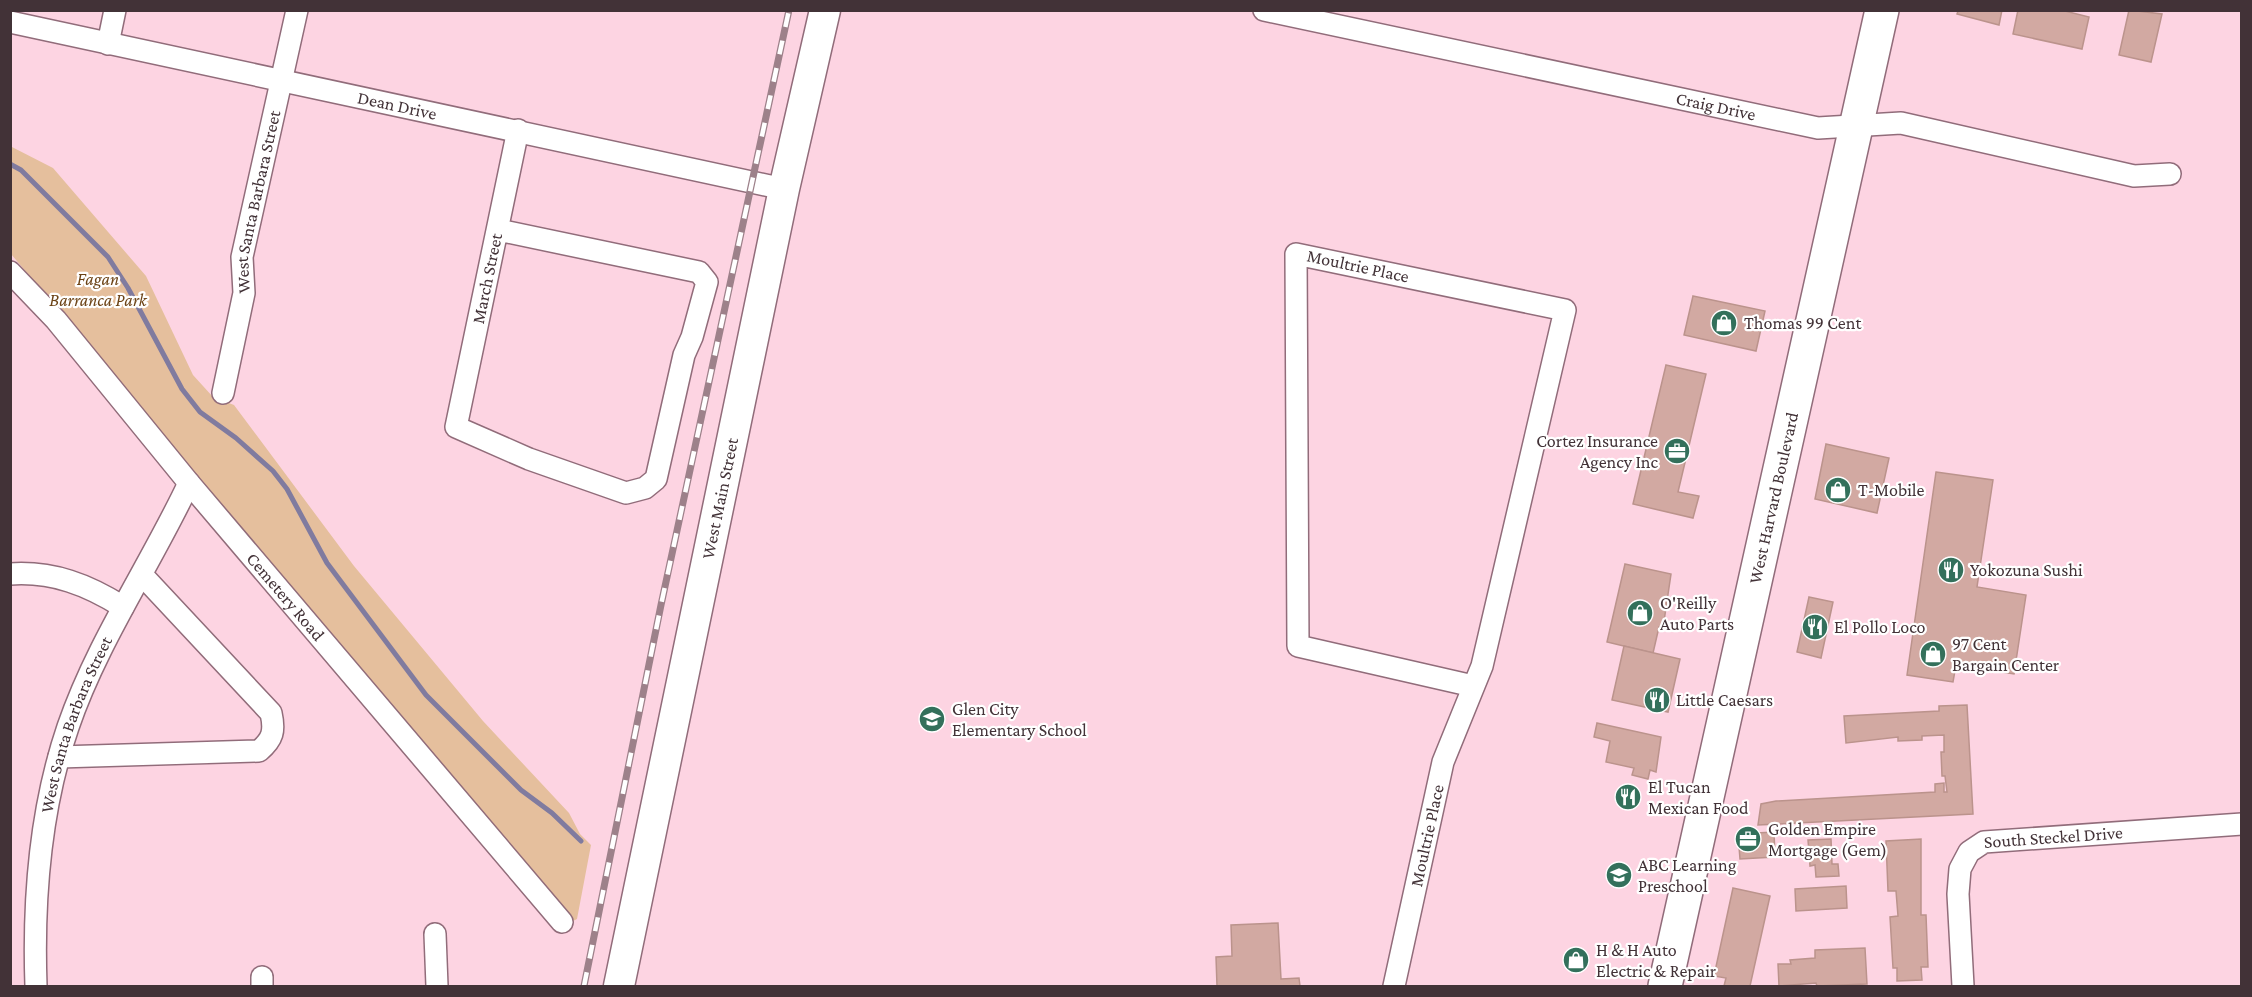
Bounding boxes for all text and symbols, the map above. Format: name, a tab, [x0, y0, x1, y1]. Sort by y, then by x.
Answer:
street label: Dean Drive	[356, 87, 439, 124]
street label: Craig Drive	[1674, 88, 1758, 124]
street label: West Santa Barbara Street	[232, 108, 285, 294]
street label: March Street	[468, 230, 506, 326]
street label: Moultrie Place	[1305, 245, 1411, 287]
park label: Fagan Barranca Park	[49, 269, 148, 310]
shop icon: Thomas 99 Cent	[1709, 308, 1739, 338]
place label: Thomas 99 Cent	[1744, 313, 1862, 333]
street label: West Harvard Boulevard	[1745, 410, 1802, 586]
place label: Cortez Insurance Agency Inc	[1536, 431, 1659, 472]
street label: West Main Street	[698, 435, 742, 561]
office icon: Cortez Insurance Agency Inc	[1662, 436, 1692, 466]
shop icon: T-Mobile	[1823, 475, 1853, 505]
place label: T-Mobile	[1858, 480, 1925, 500]
street label: Cemetery Road	[243, 549, 329, 645]
restaurant icon: Yokozuna Sushi	[1936, 555, 1966, 585]
place label: Yokozuna Sushi	[1970, 560, 2083, 580]
place label: O'Reilly Auto Parts	[1660, 593, 1734, 634]
shop icon: O'Reilly Auto Parts	[1625, 598, 1655, 628]
restaurant icon: El Pollo Loco	[1800, 612, 1830, 642]
place label: El Pollo Loco	[1834, 617, 1926, 637]
street label: West Santa Barbara Street	[36, 632, 116, 815]
place label: 97 Cent Bargain Center	[1952, 634, 2060, 675]
shop icon: 97 Cent Bargain Center	[1918, 639, 1948, 669]
restaurant icon: Little Caesars	[1642, 685, 1672, 715]
place label: Little Caesars	[1676, 690, 1773, 710]
place label: Glen City Elementary School	[952, 699, 1087, 740]
school or university icon: Glen City Elementary School	[917, 704, 947, 734]
place label: El Tucan Mexican Food	[1648, 777, 1749, 818]
restaurant icon: El Tucan Mexican Food	[1613, 782, 1643, 812]
street label: Moultrie Place	[1406, 783, 1448, 888]
place label: Golden Empire Mortgage (Gem)	[1768, 819, 1887, 861]
street label: South Steckel Drive	[1983, 822, 2124, 852]
office icon: Golden Empire Mortgage (Gem)	[1733, 824, 1763, 854]
place label: ABC Learning Preschool	[1638, 855, 1737, 896]
school or university icon: ABC Learning Preschool	[1604, 860, 1634, 890]
place label: H & H Auto Electric & Repair	[1596, 940, 1717, 981]
shop icon: H & H Auto Electric & Repair	[1561, 945, 1591, 975]

